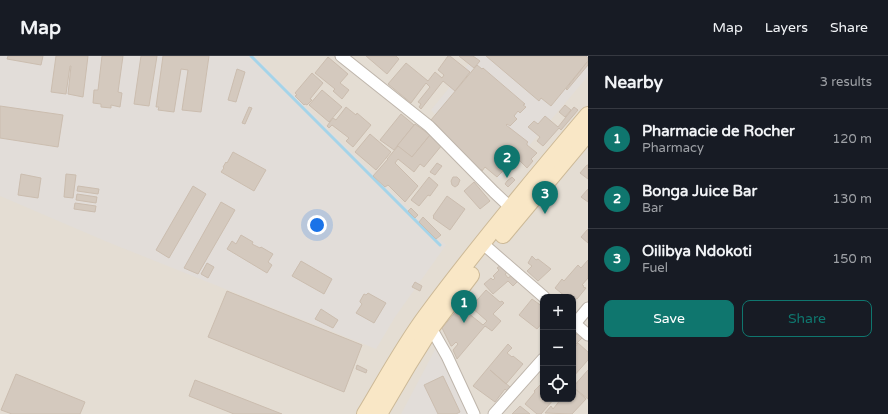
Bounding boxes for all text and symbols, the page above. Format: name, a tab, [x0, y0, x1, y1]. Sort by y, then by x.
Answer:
text: Map	[20, 17, 61, 39]
text: Map	[713, 19, 743, 36]
text: Layers	[765, 19, 808, 36]
text: Share	[830, 19, 868, 36]
text: Nearby	[604, 72, 663, 93]
text: 3 results	[820, 74, 872, 90]
text: Pharmacie de Rocher	[642, 122, 795, 140]
text: 1	[613, 131, 621, 147]
text: 120 m	[832, 131, 872, 147]
text: Pharmacy	[642, 140, 704, 156]
pin: 2	[494, 145, 520, 178]
pin: 3	[532, 181, 558, 214]
text: Bonga Juice Bar	[642, 182, 757, 200]
text: 2	[613, 191, 621, 207]
text: 130 m	[832, 191, 872, 207]
text: Bar	[642, 200, 663, 216]
your location	[307, 215, 327, 235]
text: Oilibya Ndokoti	[642, 242, 752, 260]
text: 3	[613, 251, 621, 267]
text: 150 m	[832, 251, 872, 267]
text: Fuel	[642, 260, 668, 276]
pin: 1	[451, 290, 477, 323]
map controls	[540, 294, 576, 402]
button: +	[540, 294, 576, 330]
button: Save	[604, 300, 734, 337]
button: Share	[742, 300, 872, 337]
button: −	[540, 330, 576, 366]
button: locate	[540, 366, 576, 402]

